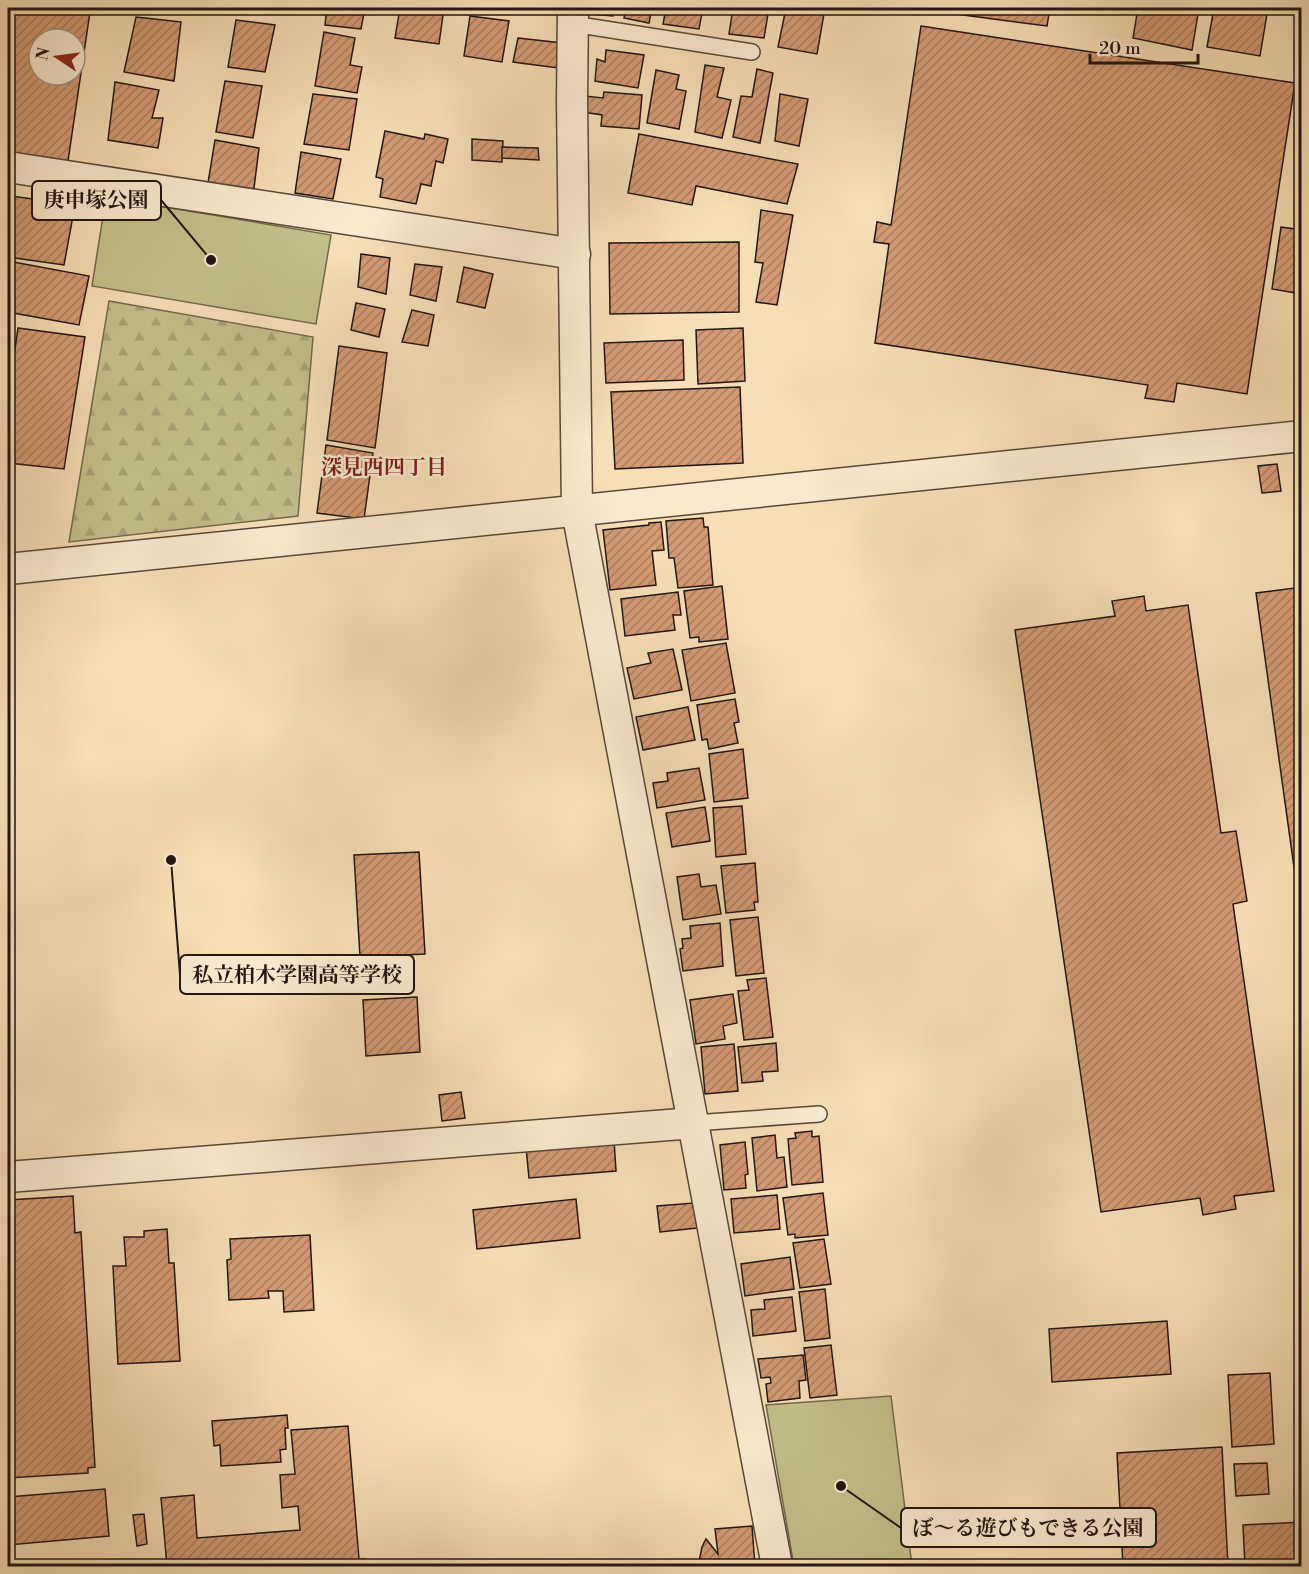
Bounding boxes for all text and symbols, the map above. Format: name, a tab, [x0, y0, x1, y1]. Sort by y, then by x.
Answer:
north arrow	[27, 27, 87, 87]
scale bar	[1090, 27, 1198, 65]
text: 20 m	[1099, 37, 1141, 60]
text: N	[32, 45, 55, 62]
callout: 庚申塚公園	[32, 181, 161, 220]
text: 庚申塚公園	[44, 188, 149, 214]
district label: 深見西四丁目	[321, 455, 447, 481]
callout: 私立柏木学園高等学校	[180, 955, 414, 994]
text: 私立柏木学園高等学校	[192, 963, 402, 989]
callout: ぼ～る遊びもできる公園	[901, 1508, 1156, 1547]
text: ぼ～る遊びもできる公園	[913, 1516, 1144, 1542]

